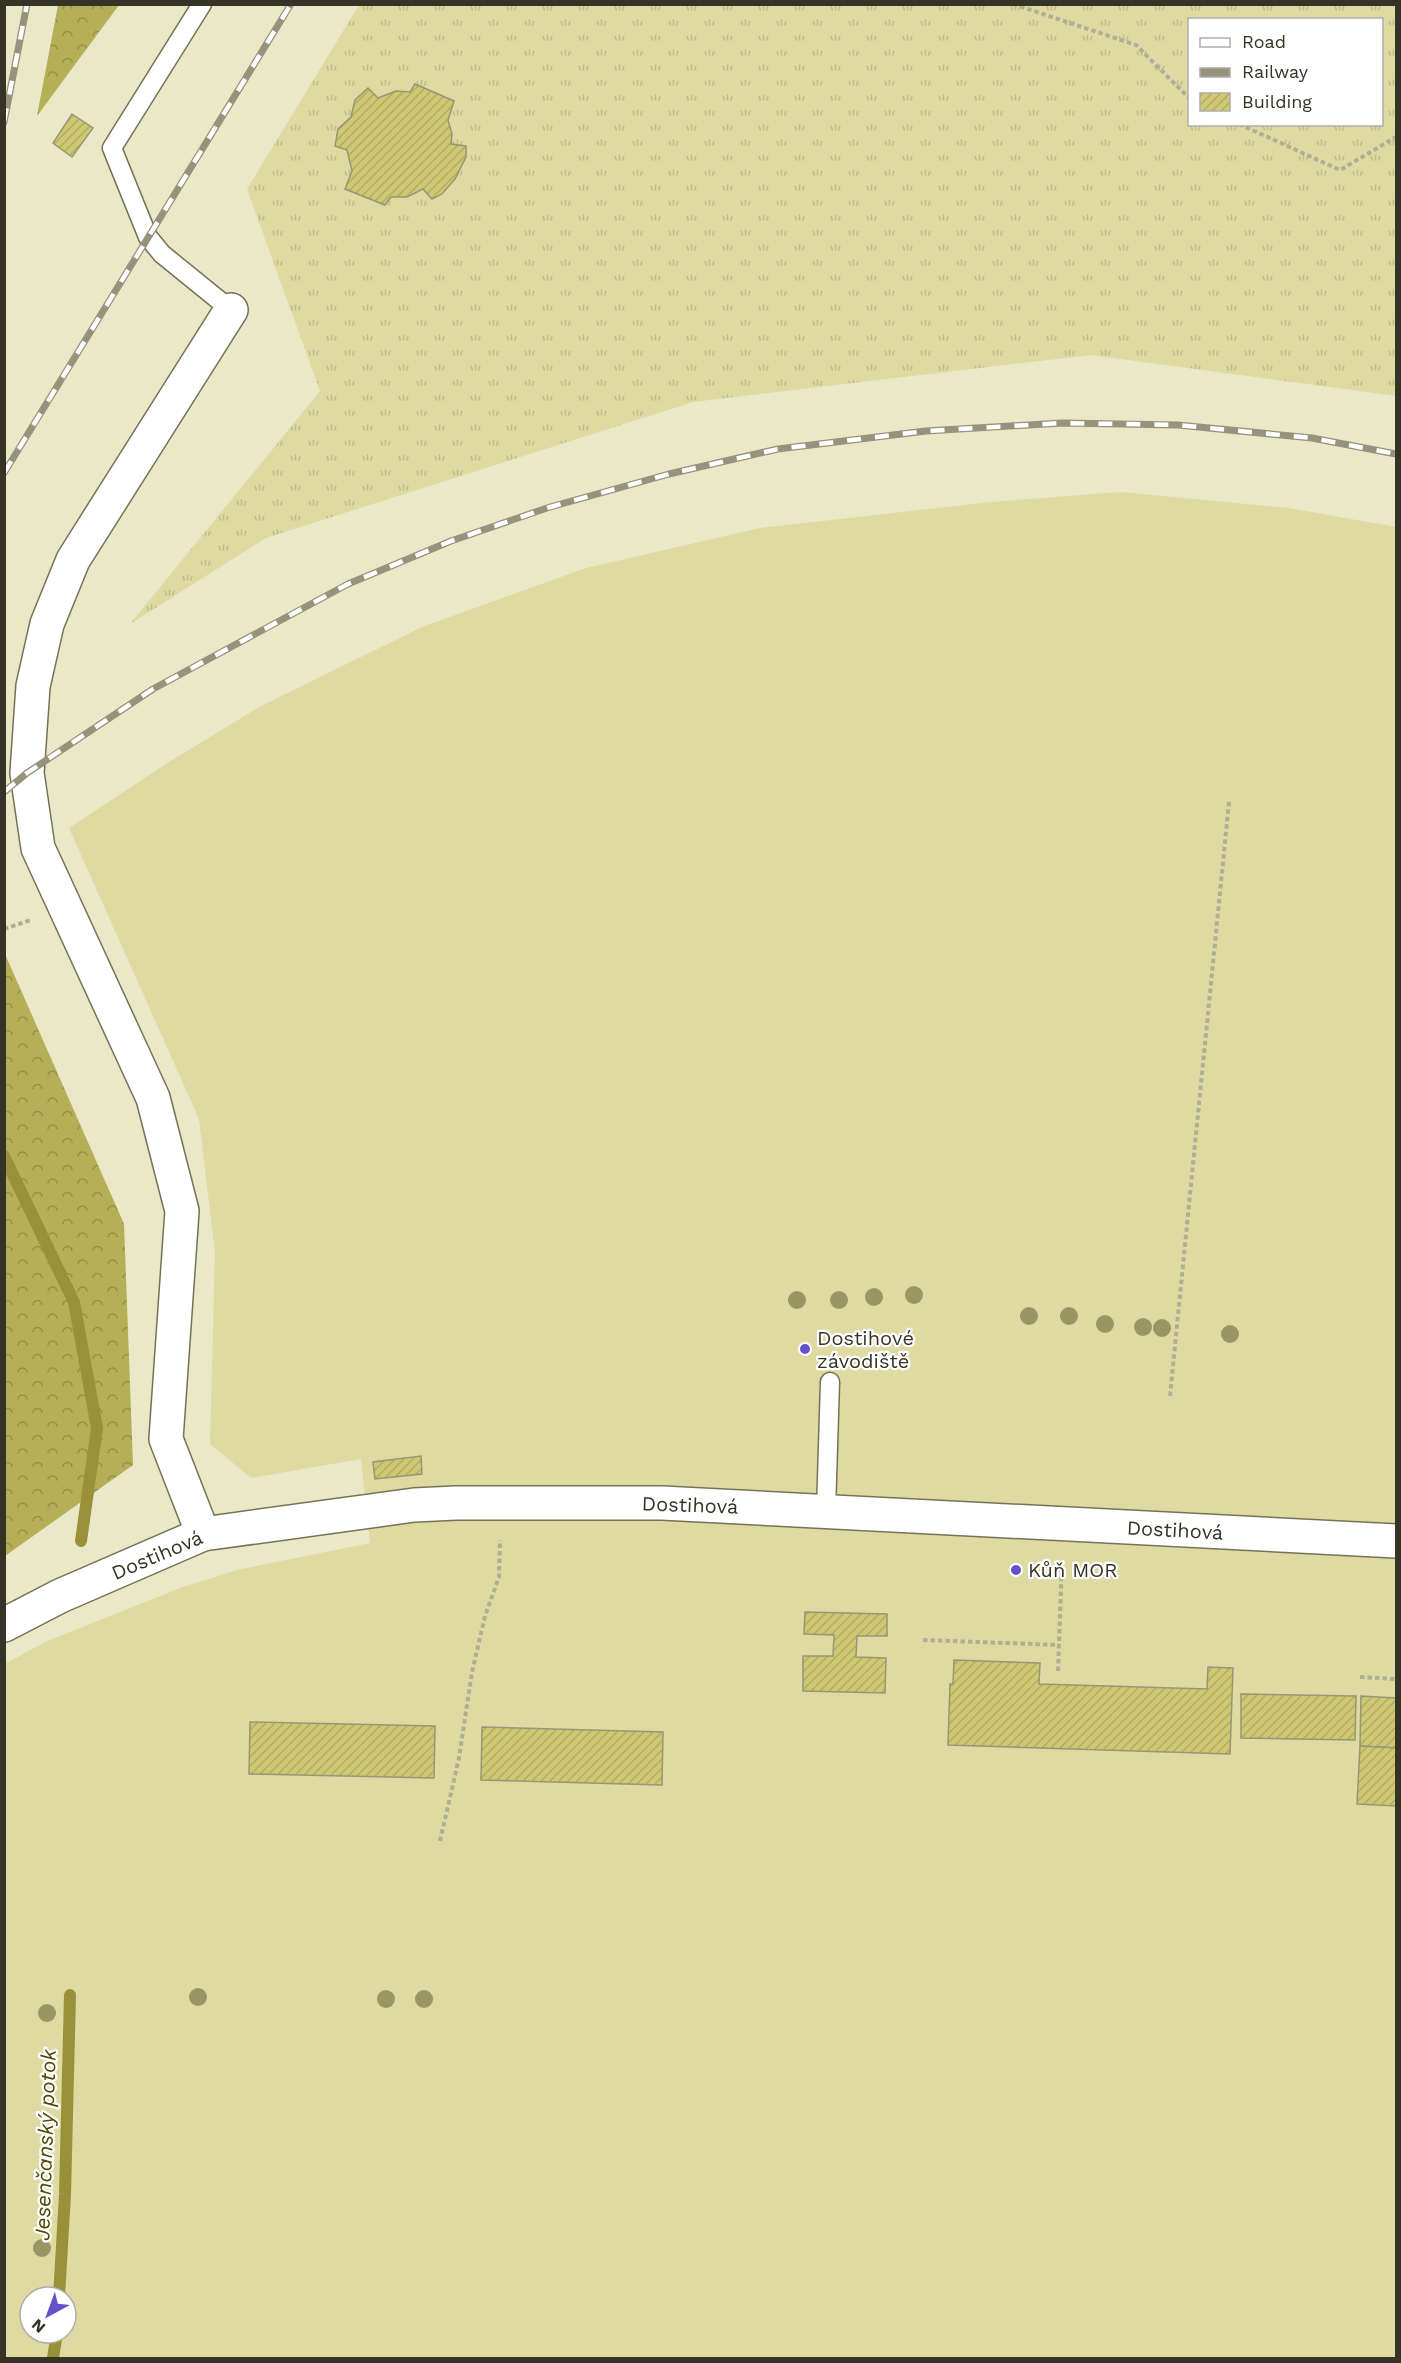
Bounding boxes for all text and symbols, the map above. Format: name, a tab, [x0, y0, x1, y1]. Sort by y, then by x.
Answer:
legend	[1188, 18, 1383, 126]
text: Road	[1242, 31, 1286, 52]
text: Railway	[1242, 61, 1309, 82]
text: Building	[1242, 91, 1312, 112]
place label: Dostihové závodiště	[817, 1326, 914, 1373]
marker: Dostihové závodiště	[798, 1342, 812, 1356]
street label: Dostihová	[641, 1491, 739, 1519]
street label: Dostihová	[1126, 1515, 1224, 1545]
street label: Dostihová	[108, 1525, 206, 1585]
place label: Kůň MOR	[1028, 1558, 1118, 1582]
marker: Kůň MOR	[1009, 1563, 1023, 1577]
water label: Jesenčanský potok	[29, 2048, 61, 2241]
north arrow	[18, 2285, 78, 2345]
text: N	[28, 2315, 49, 2337]

